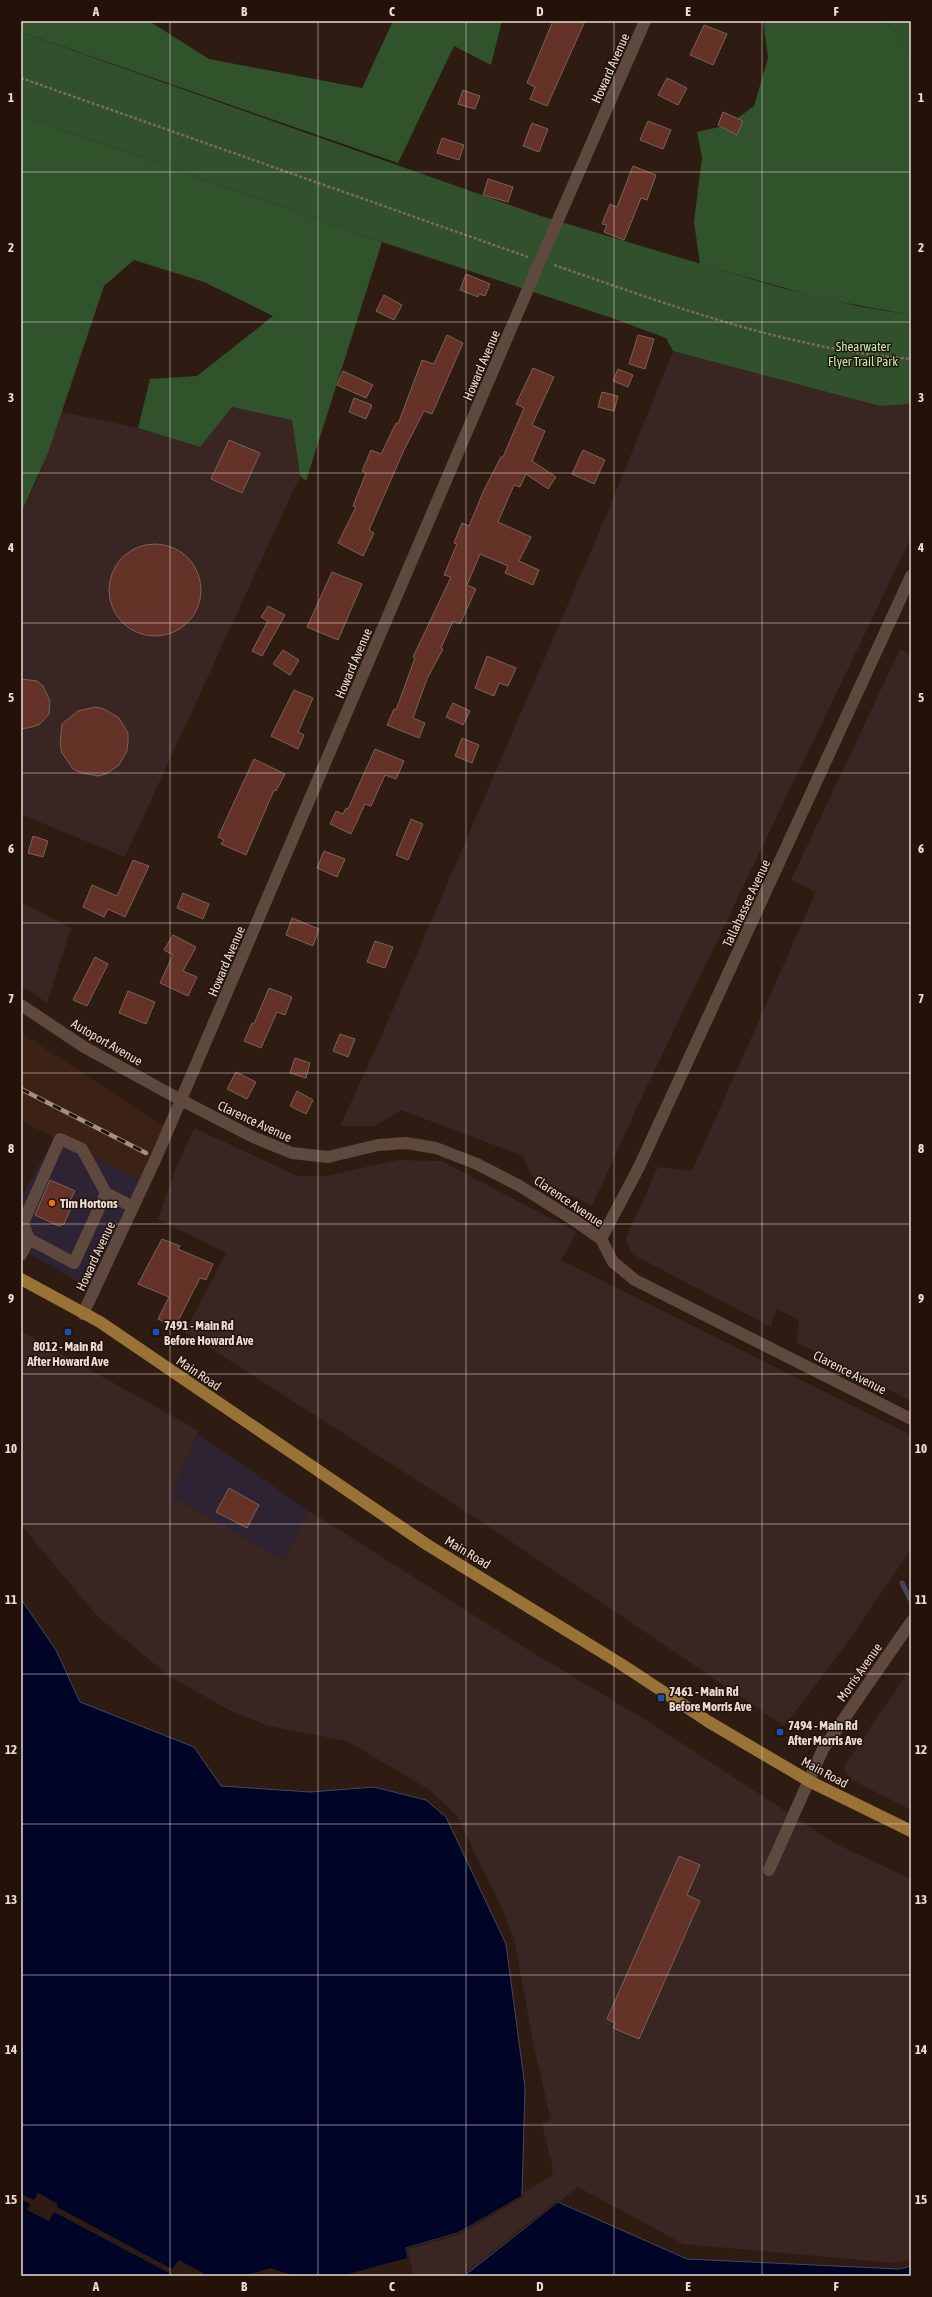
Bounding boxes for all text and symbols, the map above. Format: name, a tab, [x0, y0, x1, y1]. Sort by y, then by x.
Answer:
text: A	[92, 4, 100, 19]
text: B	[241, 4, 248, 19]
text: C	[389, 4, 395, 19]
text: D	[536, 4, 544, 19]
text: E	[685, 4, 691, 19]
text: F	[833, 4, 839, 19]
street label: Howard Avenue	[588, 31, 633, 106]
text: 1	[8, 90, 14, 105]
text: 1	[918, 90, 924, 105]
text: 2	[8, 240, 14, 255]
text: 2	[918, 240, 924, 255]
street label: Howard Avenue	[460, 328, 503, 403]
park label: Shearwater Flyer Trail Park	[828, 339, 898, 369]
text: 3	[8, 390, 14, 405]
text: 3	[918, 390, 924, 405]
text: 4	[7, 540, 14, 555]
text: 4	[917, 540, 924, 555]
street label: Howard Avenue	[332, 626, 375, 701]
text: 5	[8, 690, 14, 705]
text: 5	[918, 690, 924, 705]
text: 6	[8, 841, 14, 856]
text: 6	[918, 841, 924, 856]
street label: Tallahassee Avenue	[720, 857, 773, 949]
street label: Howard Avenue	[205, 924, 248, 999]
text: 7	[8, 991, 14, 1006]
text: 7	[918, 991, 924, 1006]
street label: Autoport Avenue	[68, 1016, 145, 1069]
street label: Clarence Avenue	[215, 1098, 294, 1145]
text: 8	[8, 1141, 14, 1156]
text: 8	[918, 1141, 924, 1156]
street label: Clarence Avenue	[531, 1173, 606, 1230]
place label: Tim Hortons	[60, 1196, 118, 1211]
marker: Tim Hortons	[47, 1198, 57, 1208]
street label: Howard Avenue	[73, 1219, 118, 1293]
text: 9	[8, 1291, 14, 1306]
text: 9	[918, 1291, 924, 1306]
place label: 7491 - Main Rd Before Howard Ave	[164, 1318, 254, 1348]
marker: 8012 - Main Rd After Howard Ave	[63, 1327, 73, 1337]
marker: 7491 - Main Rd Before Howard Ave	[151, 1327, 161, 1337]
place label: 8012 - Main Rd After Howard Ave	[26, 1339, 109, 1369]
street label: Clarence Avenue	[811, 1348, 889, 1397]
street label: Main Road	[174, 1353, 224, 1394]
text: 10	[5, 1441, 17, 1456]
text: 10	[915, 1441, 927, 1456]
street label: Main Road	[442, 1533, 493, 1572]
text: 11	[5, 1592, 17, 1607]
text: 11	[915, 1592, 927, 1607]
street label: Morris Avenue	[834, 1640, 885, 1704]
place label: 7461 - Main Rd Before Morris Ave	[669, 1684, 752, 1714]
marker: 7461 - Main Rd Before Morris Ave	[656, 1693, 666, 1703]
place label: 7494 - Main Rd After Morris Ave	[787, 1718, 863, 1748]
marker: 7494 - Main Rd After Morris Ave	[775, 1727, 785, 1737]
text: 12	[5, 1742, 17, 1757]
text: 12	[915, 1742, 927, 1757]
street label: Main Road	[799, 1754, 851, 1791]
text: 13	[5, 1892, 17, 1907]
text: 13	[915, 1892, 927, 1907]
text: 14	[5, 2042, 17, 2057]
text: 14	[915, 2042, 927, 2057]
text: 15	[5, 2192, 17, 2207]
text: 15	[915, 2192, 927, 2207]
text: A	[92, 2279, 100, 2294]
text: B	[241, 2279, 248, 2294]
text: C	[389, 2279, 395, 2294]
text: D	[536, 2279, 544, 2294]
text: E	[685, 2279, 691, 2294]
text: F	[833, 2279, 839, 2294]

